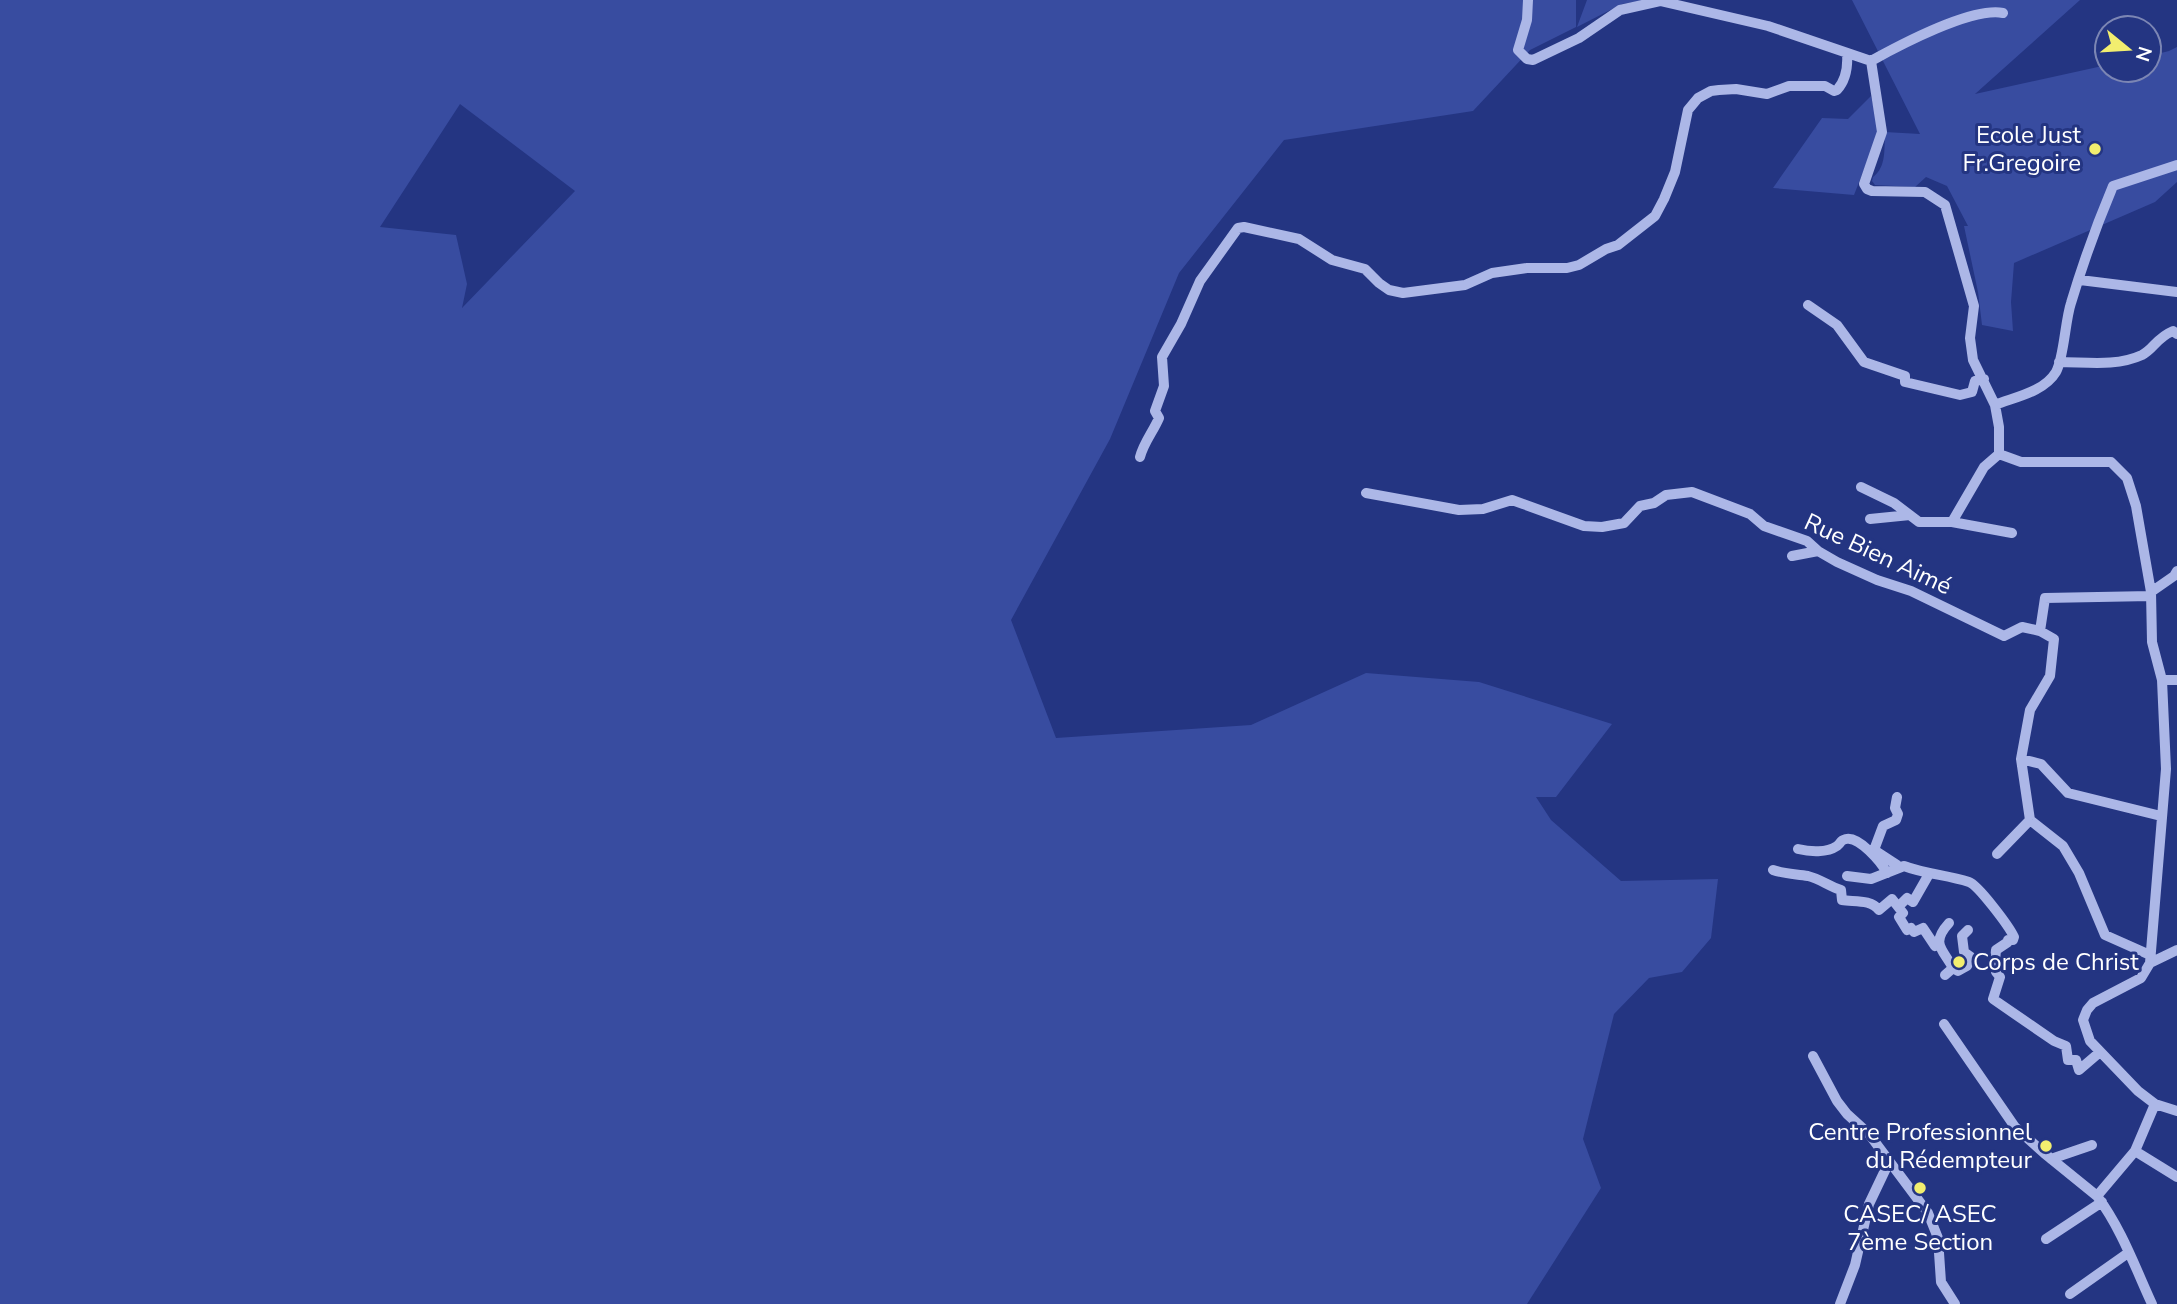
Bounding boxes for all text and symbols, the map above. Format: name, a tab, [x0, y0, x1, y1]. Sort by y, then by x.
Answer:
north arrow	[2093, 14, 2163, 84]
text: N	[2129, 43, 2158, 65]
place label: Ecole Just Fr.Gregoire	[1963, 119, 2082, 179]
marker: Ecole Just Fr.Gregoire	[2087, 141, 2103, 157]
street label: Rue Bien Aimé	[1799, 506, 1957, 602]
place label: Corps de Christ	[1973, 946, 2139, 978]
marker: Corps de Christ	[1951, 954, 1967, 970]
place label: Centre Professionnel du Rédempteur	[1808, 1116, 2032, 1176]
marker: Centre Professionnel du Rédempteur	[2038, 1138, 2054, 1154]
marker: CASEC/ ASEC 7ème Section	[1912, 1180, 1928, 1196]
place label: CASEC/ ASEC 7ème Section	[1843, 1198, 1997, 1258]

